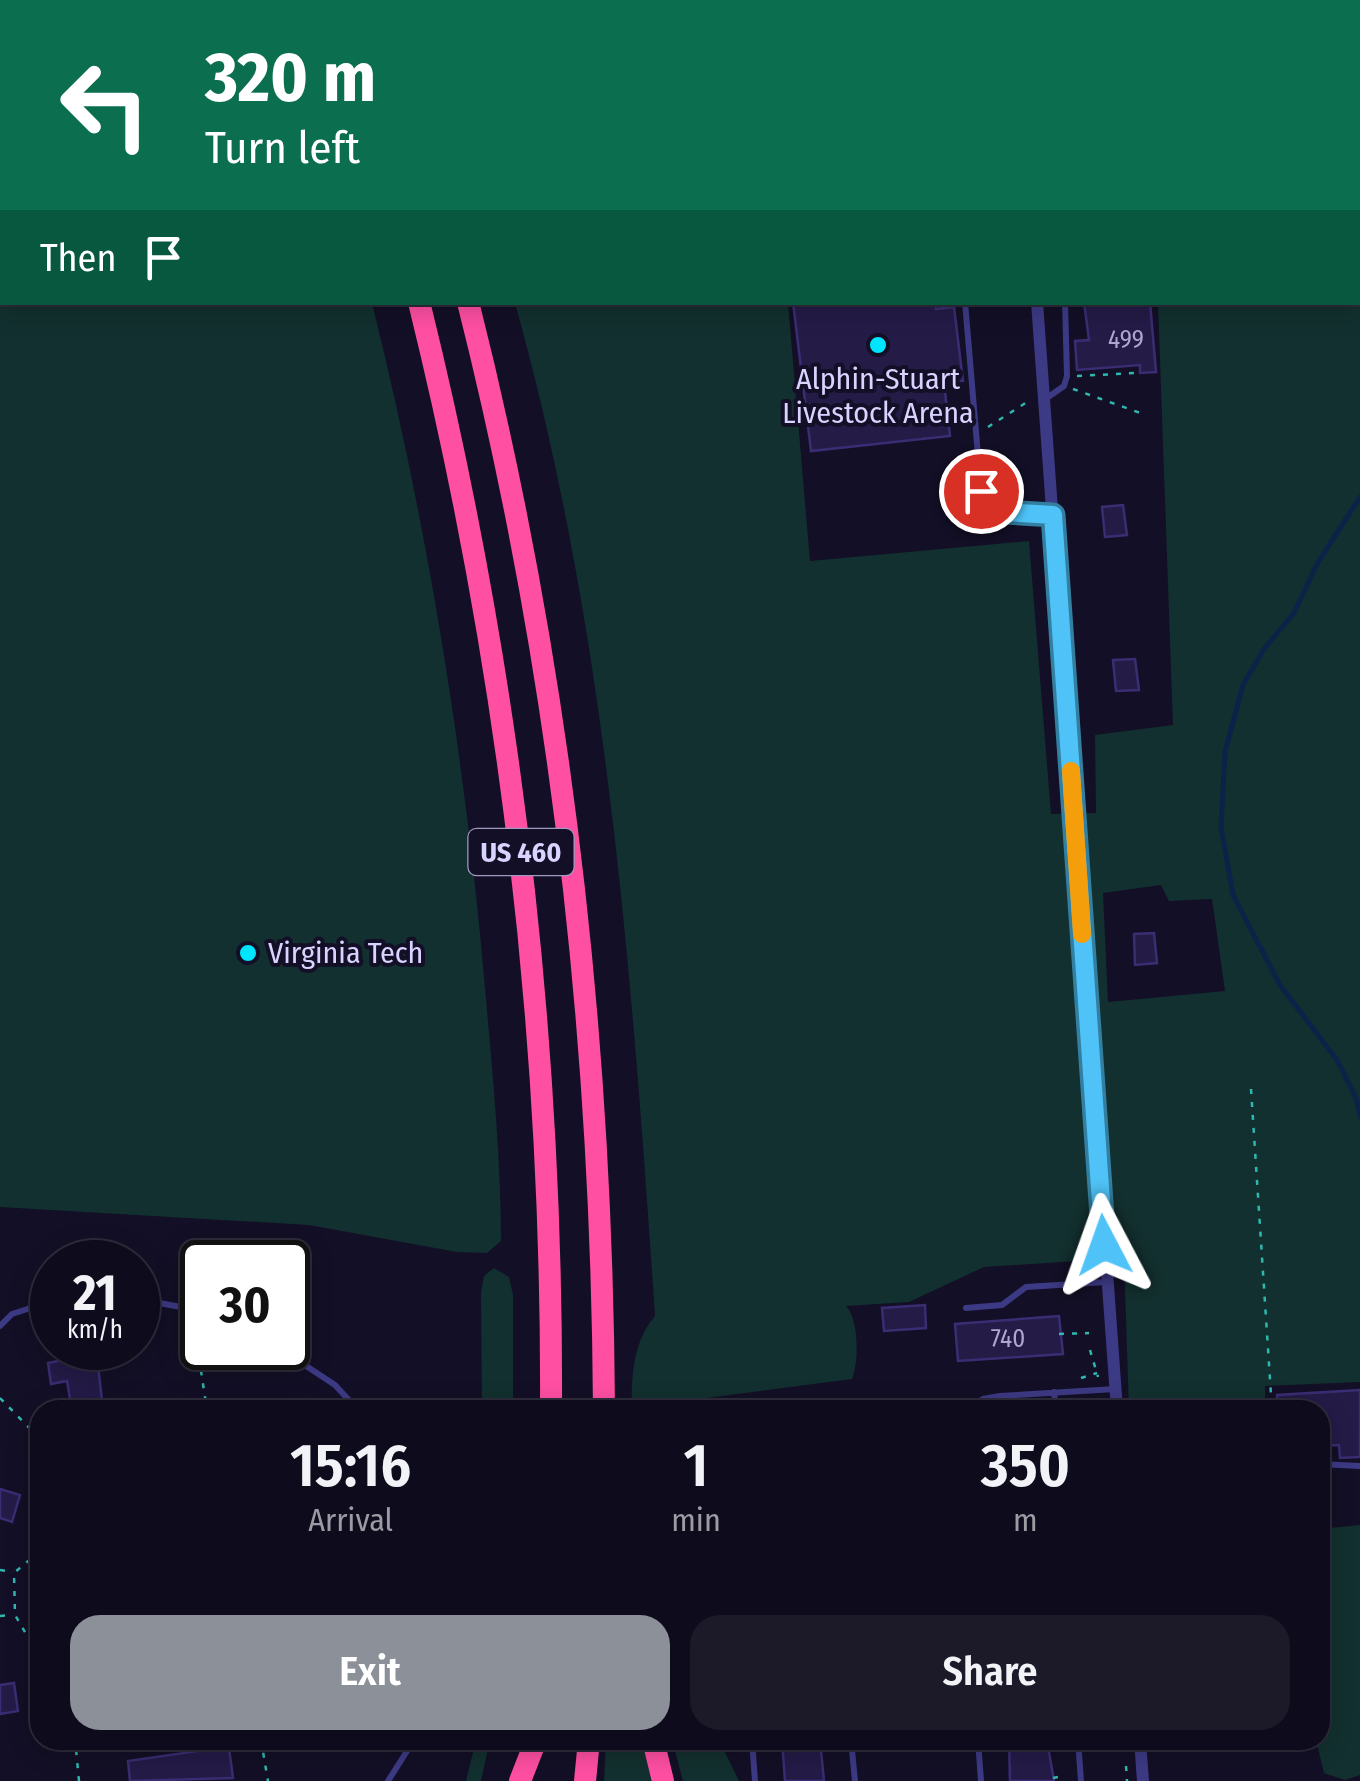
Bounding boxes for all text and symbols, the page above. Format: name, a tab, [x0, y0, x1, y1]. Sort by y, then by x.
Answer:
text: 320 m	[205, 36, 376, 120]
icon: left	[40, 40, 170, 170]
text: Turn left	[205, 121, 360, 175]
icon: arrive	[136, 230, 191, 285]
text: Then	[40, 235, 116, 281]
house number: 499	[1108, 325, 1144, 355]
marker: Alphin-Stuart Livestock Arena	[867, 334, 889, 356]
place label: Alphin-Stuart Livestock Arena	[782, 361, 974, 431]
pin	[939, 449, 1024, 534]
icon: arrive	[954, 464, 1009, 519]
road number: US 460	[468, 829, 574, 875]
place label: Virginia Tech	[268, 935, 423, 971]
marker: Virginia Tech	[237, 942, 259, 964]
position arrow	[1052, 1193, 1156, 1297]
speed limit sign: 30	[180, 1240, 310, 1370]
text: 21	[73, 1263, 117, 1323]
text: km/h	[67, 1315, 123, 1345]
house number: 740	[991, 1324, 1025, 1354]
text: 15:16	[290, 1430, 411, 1502]
text: 1	[683, 1430, 708, 1502]
text: 350	[981, 1430, 1070, 1502]
text: Arrival	[308, 1501, 393, 1539]
text: min	[671, 1501, 721, 1539]
text: m	[1013, 1501, 1038, 1539]
button: Exit	[70, 1615, 670, 1730]
button: Share	[690, 1615, 1290, 1730]

